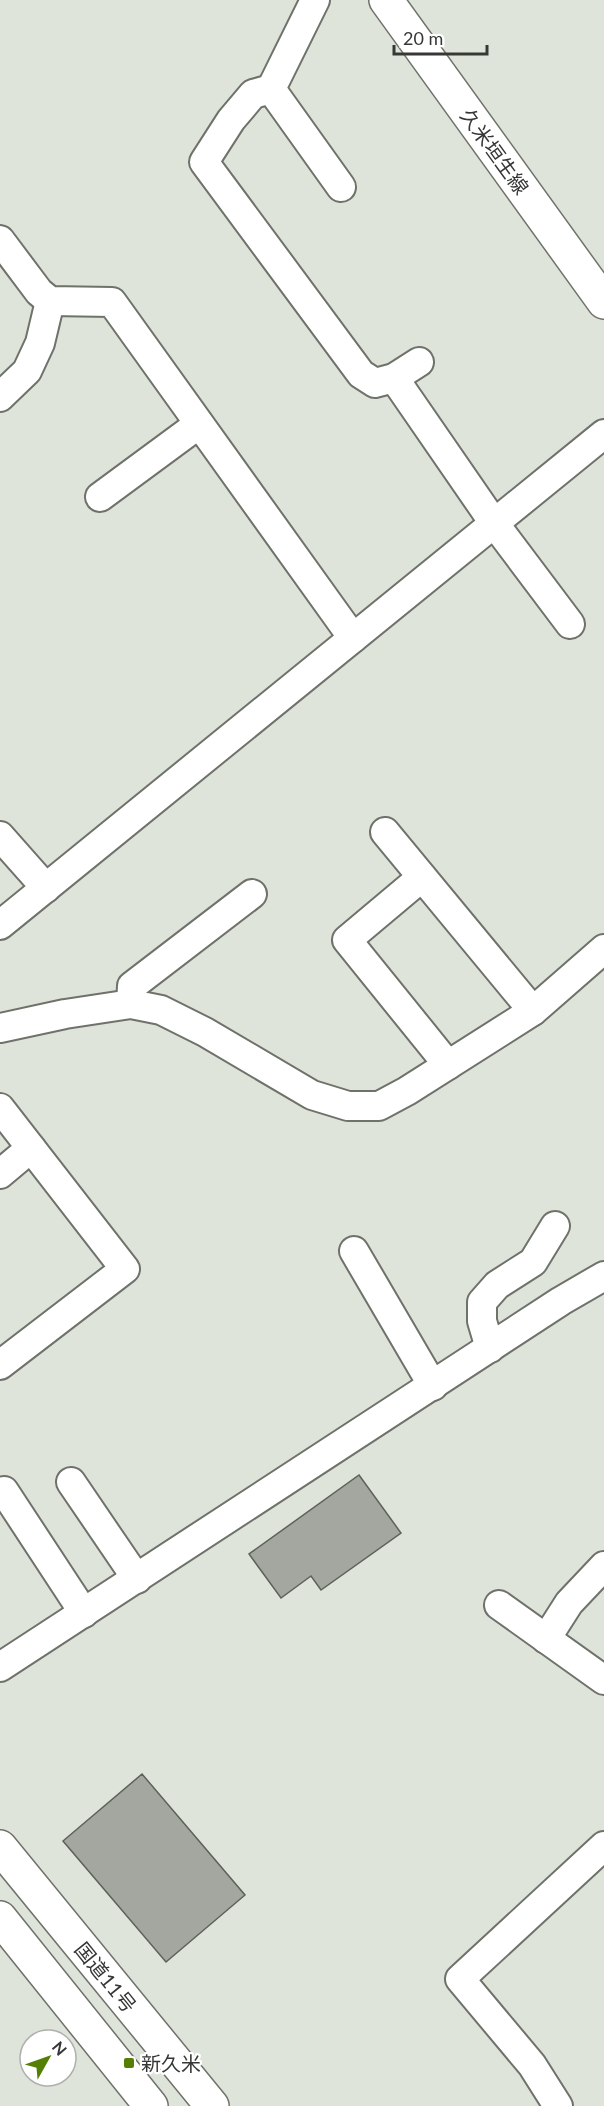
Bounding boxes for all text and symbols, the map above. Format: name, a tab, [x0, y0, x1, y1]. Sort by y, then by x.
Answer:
scale bar	[394, 18, 487, 56]
text: 20 m	[403, 27, 443, 49]
street label: 久米垣生線	[456, 103, 534, 199]
street label: 国道11号	[70, 1937, 142, 2017]
north arrow	[18, 2028, 78, 2088]
text: N	[49, 2037, 71, 2059]
place label: 新久米	[141, 2051, 201, 2075]
marker: 新久米	[122, 2056, 136, 2070]

